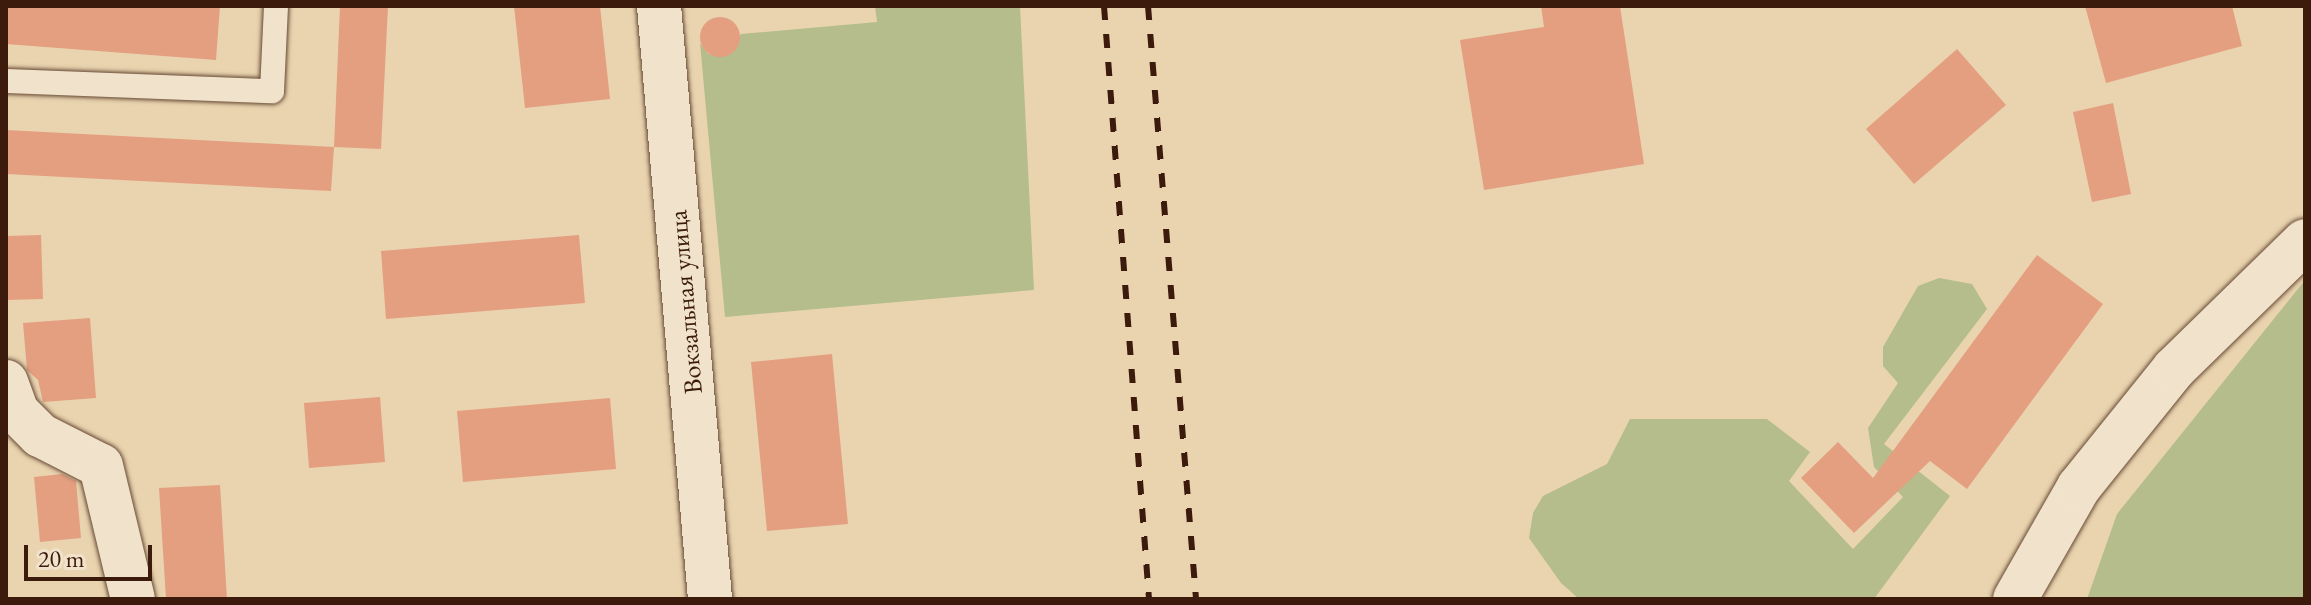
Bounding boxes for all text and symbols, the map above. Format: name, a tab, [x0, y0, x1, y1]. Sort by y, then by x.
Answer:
street label: Вокзальная улица	[662, 209, 710, 395]
scale bar	[28, 529, 156, 579]
text: 20 m	[38, 543, 85, 574]

